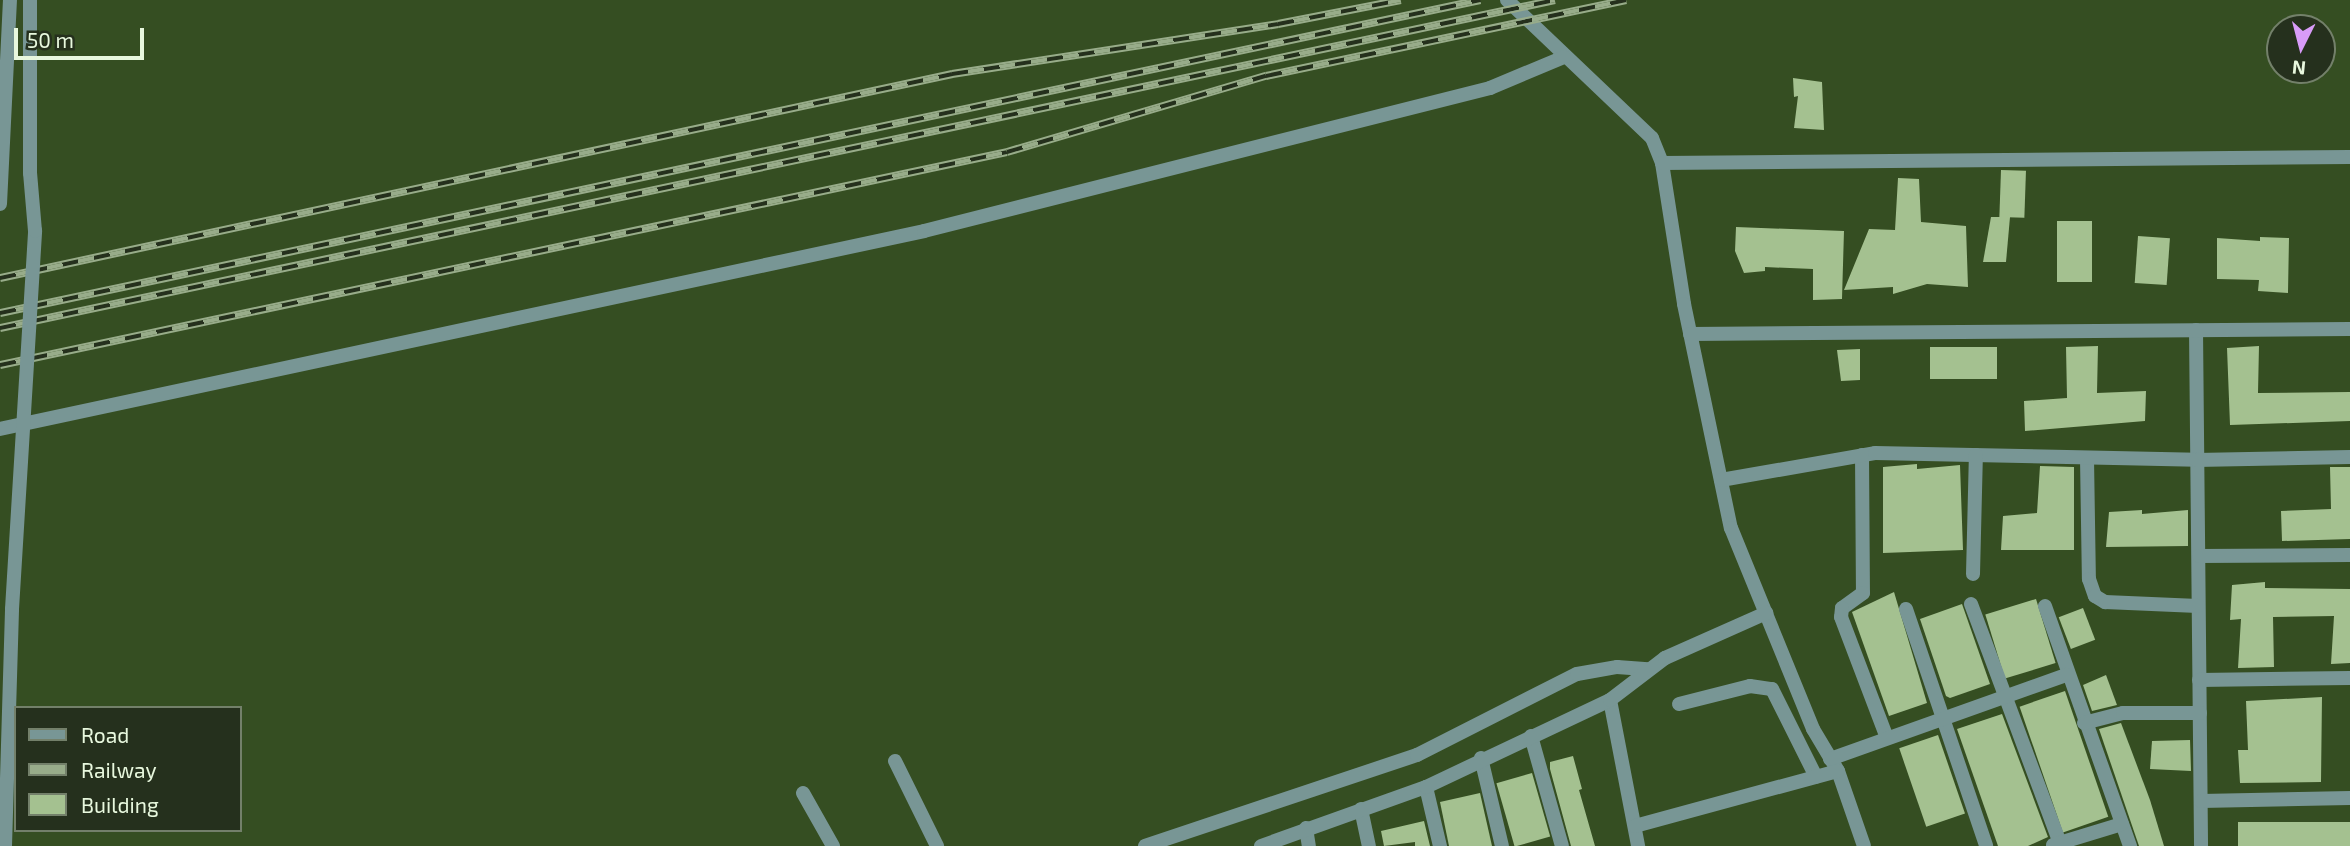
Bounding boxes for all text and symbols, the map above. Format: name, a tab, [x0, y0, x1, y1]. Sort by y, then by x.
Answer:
scale bar	[18, 14, 147, 58]
north arrow	[2266, 14, 2336, 84]
text: 50 m	[27, 27, 74, 52]
text: N	[2291, 56, 2307, 81]
legend	[14, 706, 242, 832]
text: Road	[81, 722, 129, 747]
text: Railway	[81, 757, 157, 782]
text: Building	[81, 792, 159, 817]

